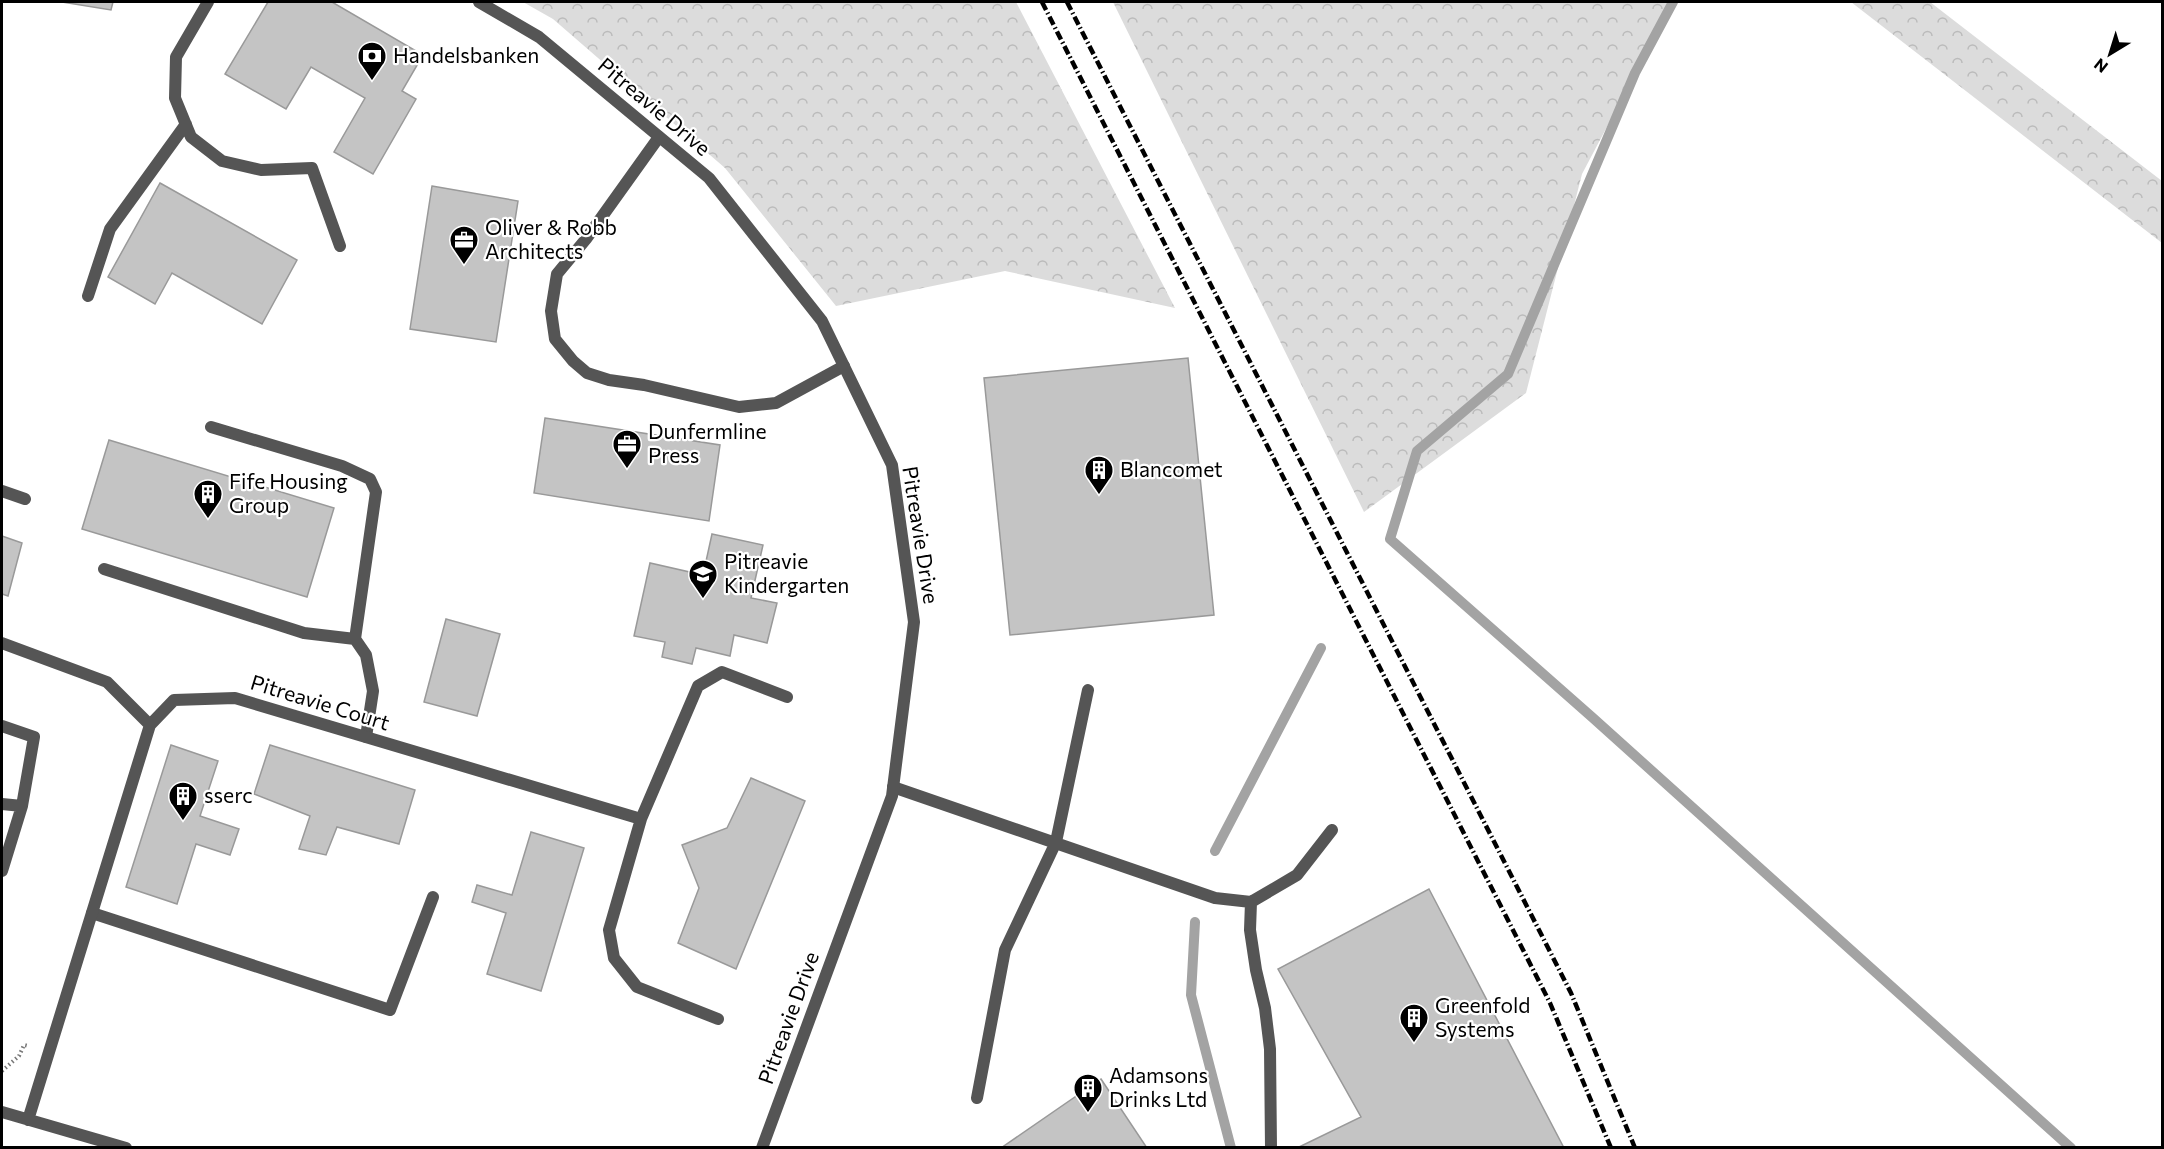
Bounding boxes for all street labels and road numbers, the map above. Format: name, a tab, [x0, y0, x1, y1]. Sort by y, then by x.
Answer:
street label: Pitreavie Drive	[594, 52, 716, 160]
street label: Pitreavie Drive	[898, 464, 945, 605]
street label: Pitreavie Court	[248, 669, 393, 735]
street label: Pitreavie Drive	[752, 948, 823, 1087]

